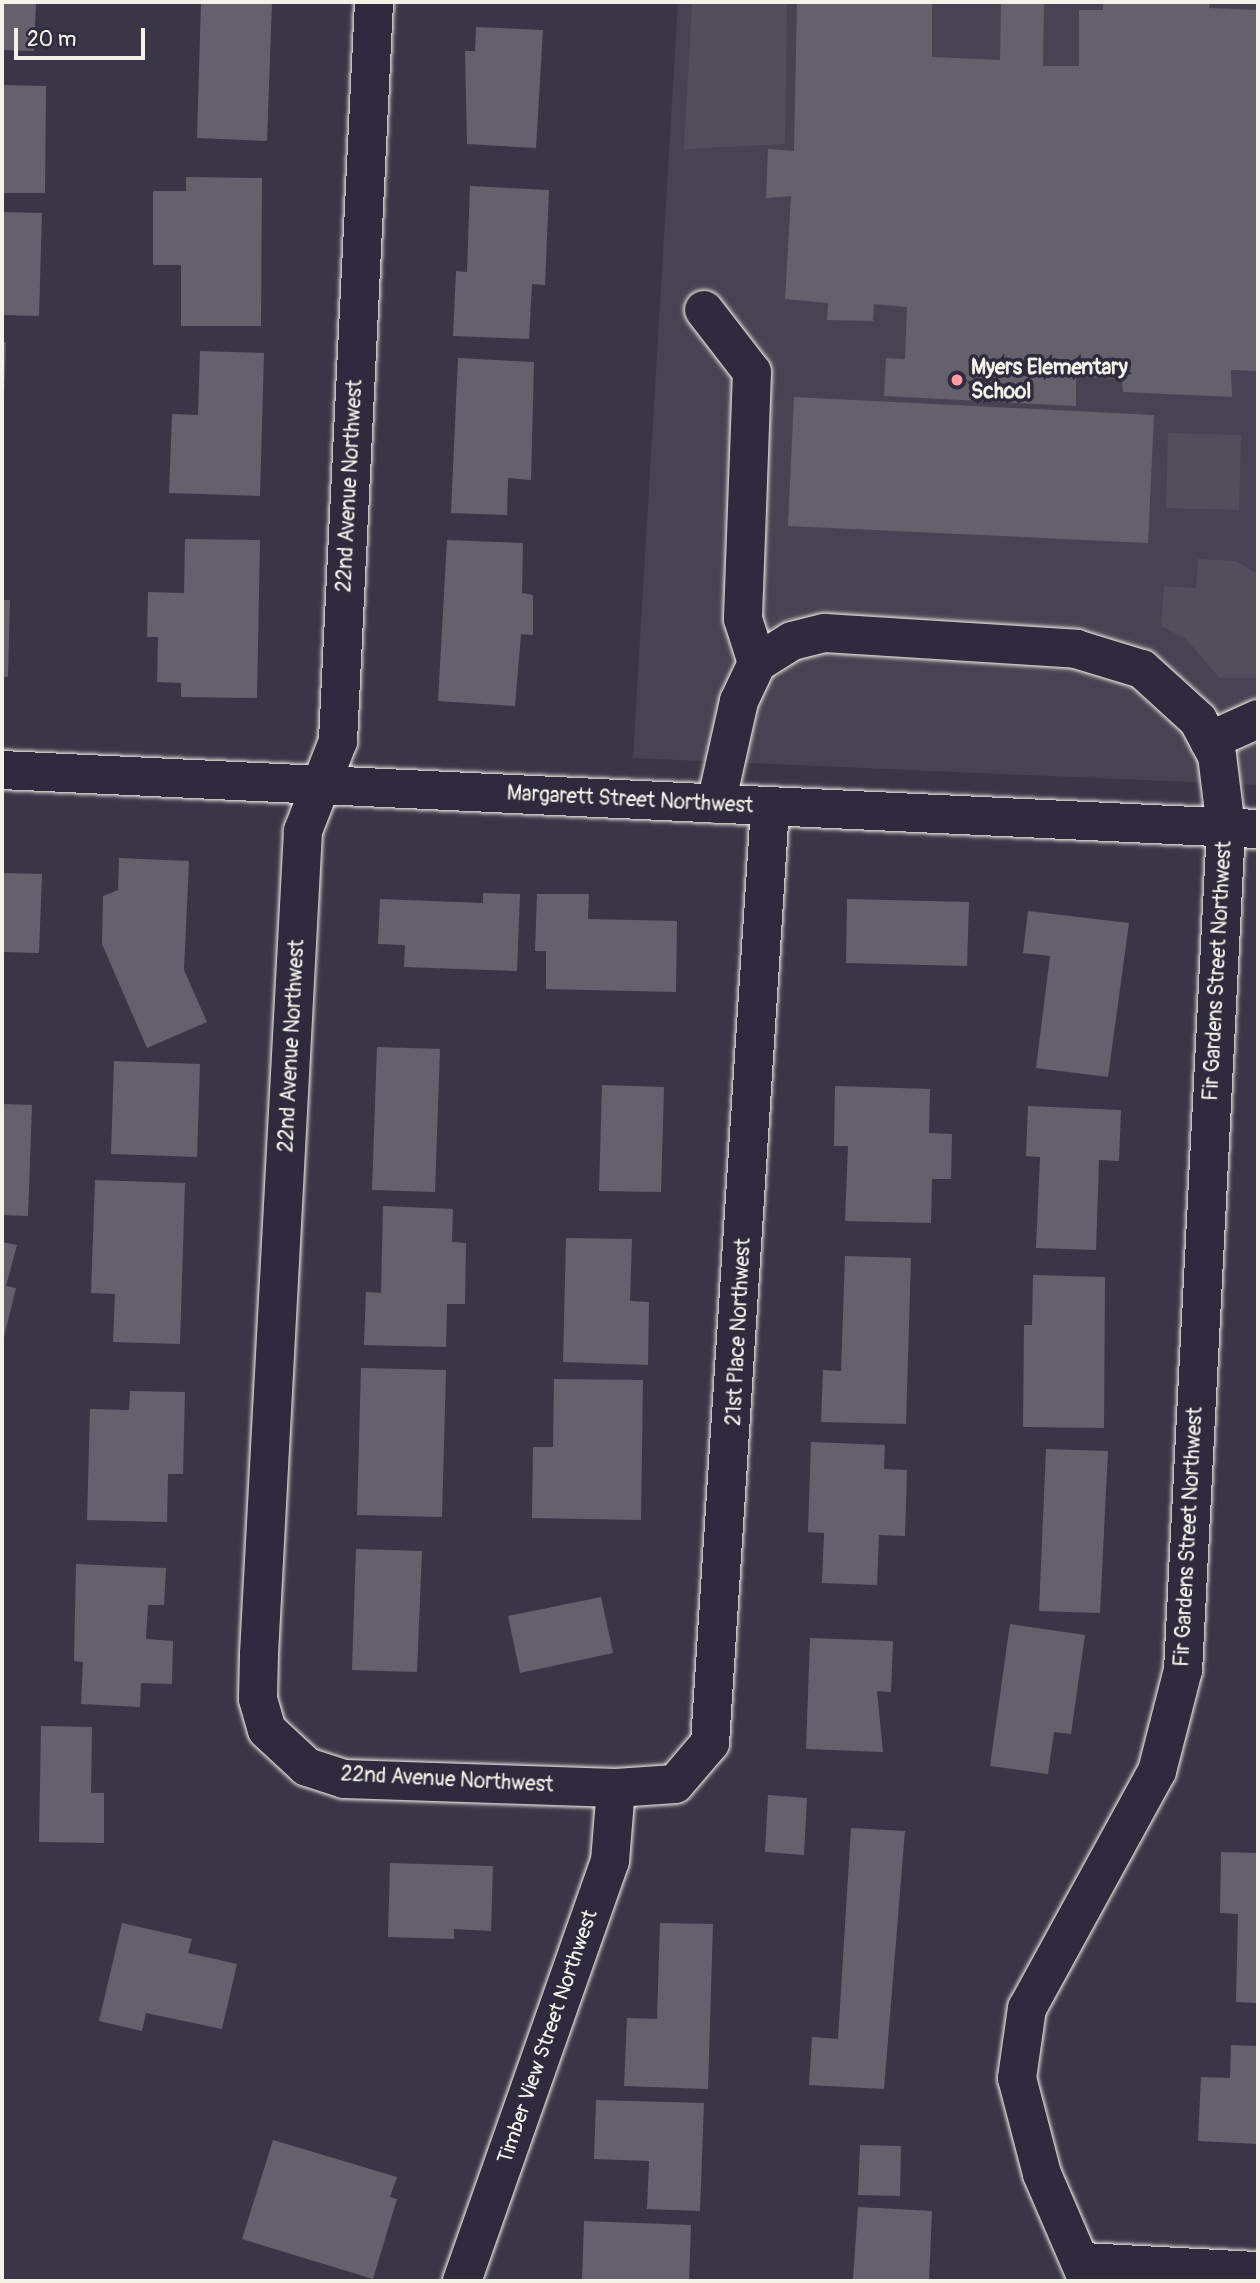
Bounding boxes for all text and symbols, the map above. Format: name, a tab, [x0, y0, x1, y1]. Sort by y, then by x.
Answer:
scale bar	[18, 14, 149, 58]
text: 20 m	[27, 26, 76, 53]
place label: Myers Elementary School	[971, 355, 1128, 405]
marker: Myers Elementary School	[949, 372, 965, 388]
street label: 22nd Avenue Northwest	[332, 379, 368, 593]
street label: Margarett Street Northwest	[506, 781, 754, 819]
street label: Fir Gardens Street Northwest	[1199, 840, 1237, 1102]
street label: 22nd Avenue Northwest	[274, 939, 310, 1153]
street label: 21st Place Northwest	[721, 1237, 757, 1427]
street label: Fir Gardens Street Northwest	[1170, 1406, 1208, 1668]
street label: 22nd Avenue Northwest	[340, 1762, 554, 1798]
street label: Timber View Street Northwest	[493, 1907, 603, 2167]

